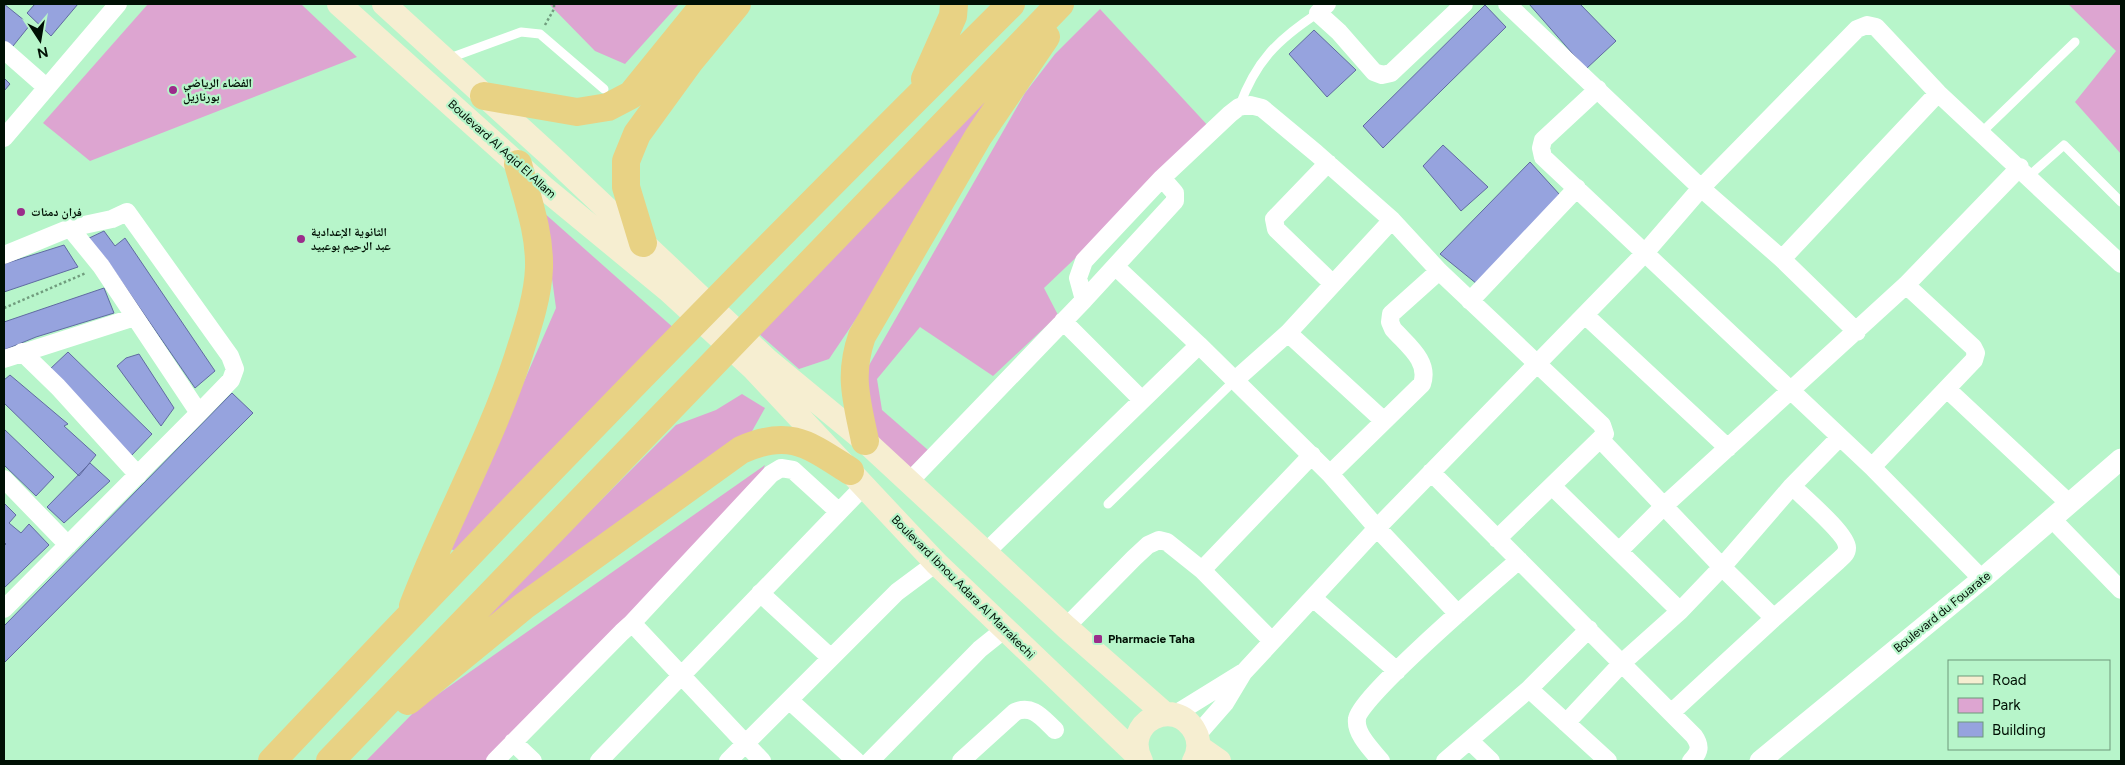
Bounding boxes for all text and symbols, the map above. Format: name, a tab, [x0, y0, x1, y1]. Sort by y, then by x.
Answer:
north arrow	[15, 15, 65, 65]
text: N	[36, 43, 50, 62]
place label: الفضاء الرياضي بورنازيل	[183, 76, 252, 105]
marker: الفضاء الرياضي بورنازيل	[167, 84, 179, 96]
street label: Boulevard Al Aqid El Allam	[445, 97, 559, 201]
place label: فران دمنات	[31, 205, 82, 220]
marker: فران دمنات	[15, 206, 27, 218]
place label: الثانوية الإعدادية عبد الرحيم بوعبيد	[311, 225, 391, 254]
marker: الثانوية الإعدادية عبد الرحيم بوعبيد	[295, 233, 307, 245]
street label: Boulevard Ibnou Adara Al Marrakechi	[889, 513, 1037, 661]
street label: Boulevard du Fouarate	[1891, 568, 1994, 655]
place label: Pharmacie Taha	[1108, 632, 1195, 646]
marker: Pharmacie Taha	[1092, 633, 1104, 645]
legend	[1948, 660, 2110, 750]
text: Road	[1992, 671, 2027, 689]
text: Park	[1992, 696, 2021, 714]
text: Building	[1992, 721, 2046, 739]

